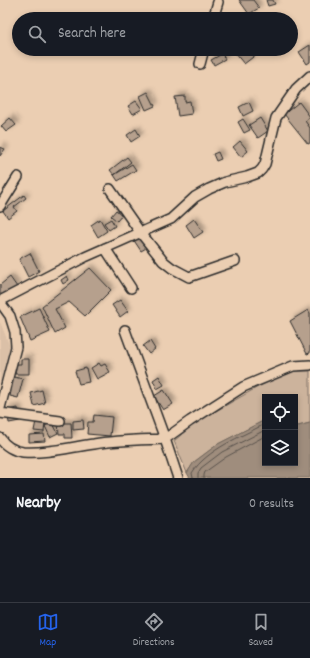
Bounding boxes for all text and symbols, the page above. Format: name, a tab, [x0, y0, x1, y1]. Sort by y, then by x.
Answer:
search box	[12, 12, 298, 56]
icon: search	[26, 23, 48, 45]
text: Search here	[58, 23, 126, 45]
map controls	[262, 394, 298, 466]
button: locate	[262, 394, 298, 430]
button: layers	[262, 430, 298, 466]
text: Nearby	[16, 492, 60, 516]
text: 0 results	[249, 495, 294, 514]
tab: Map	[37, 611, 59, 651]
tab: Directions	[133, 611, 175, 651]
tab: Saved	[248, 611, 273, 651]

